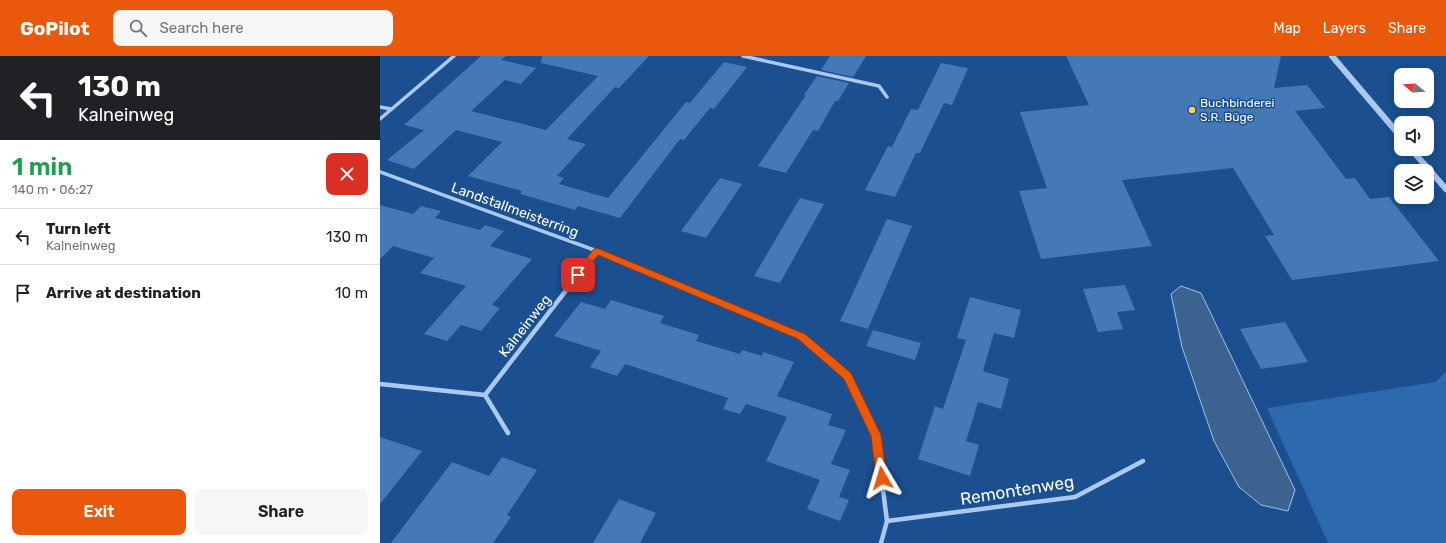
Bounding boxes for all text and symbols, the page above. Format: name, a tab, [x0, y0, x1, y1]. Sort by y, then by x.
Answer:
search box	[113, 10, 393, 46]
text: GoPilot	[20, 17, 89, 40]
icon: search	[127, 17, 149, 39]
text: Search here	[159, 19, 244, 37]
text: Map	[1274, 20, 1301, 37]
text: Layers	[1323, 20, 1366, 37]
text: Share	[1388, 20, 1426, 37]
north arrow	[1394, 68, 1434, 108]
map controls	[1394, 68, 1434, 204]
text: 130 m	[78, 70, 161, 103]
icon: left	[12, 72, 64, 124]
place label: Buchbinderei S.R. Büge	[1200, 96, 1275, 124]
text: Kalneinweg	[78, 104, 174, 126]
marker: Buchbinderei S.R. Büge	[1187, 105, 1197, 115]
button: sound	[1394, 116, 1434, 156]
text: 1 min	[12, 153, 72, 181]
button: close	[326, 153, 368, 195]
button: layers	[1394, 164, 1434, 204]
street label: Landstallmeisterring	[449, 179, 581, 241]
text: 140 m · 06:27	[12, 182, 93, 197]
text: Turn left	[46, 220, 111, 238]
icon: left	[12, 226, 34, 248]
text: 130 m	[326, 228, 368, 246]
text: Kalneinweg	[46, 238, 115, 253]
pin	[561, 258, 595, 292]
icon: arrive	[567, 264, 589, 286]
icon: arrive	[12, 282, 34, 304]
text: Arrive at destination	[46, 284, 201, 302]
text: 10 m	[335, 284, 368, 302]
street label: Kalneinweg	[495, 291, 555, 361]
position arrow	[861, 457, 903, 499]
street label: Remontenweg	[959, 471, 1075, 509]
button: Exit	[12, 489, 186, 535]
button: Share	[194, 489, 368, 535]

